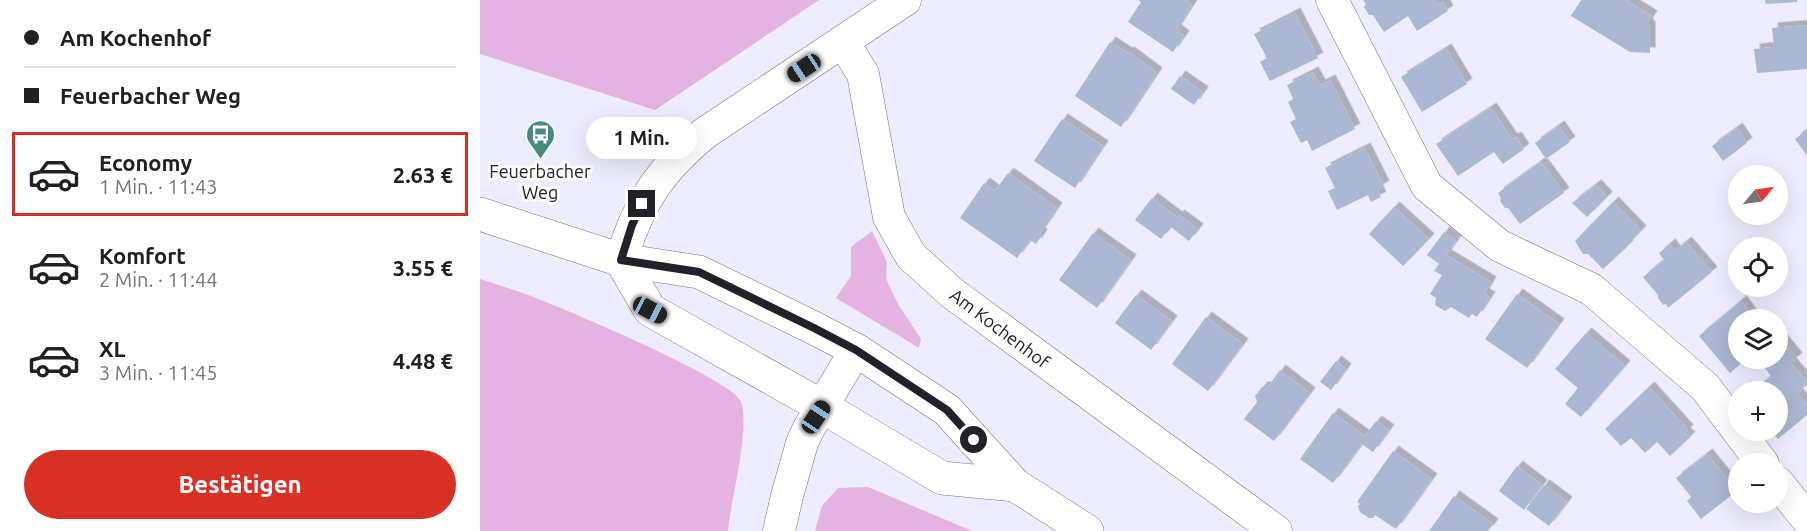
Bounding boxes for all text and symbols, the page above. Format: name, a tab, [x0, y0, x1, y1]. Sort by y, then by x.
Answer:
text: Am Kochenhof	[60, 25, 211, 50]
car	[784, 51, 824, 85]
text: Feuerbacher Weg	[60, 83, 241, 108]
callout: 1 Min.	[586, 117, 698, 159]
bus stop icon: Feuerbacher Weg	[524, 118, 556, 160]
text: 1 Min.	[614, 126, 670, 149]
icon: car	[27, 147, 81, 201]
text: Economy	[99, 150, 192, 175]
place label: Feuerbacher Weg	[489, 161, 591, 202]
text: 2.63 €	[393, 162, 453, 187]
north arrow	[1728, 165, 1788, 225]
map controls	[1728, 165, 1788, 513]
text: 1 Min. · 11:43	[99, 175, 218, 198]
route end	[628, 190, 655, 217]
button: locate	[1728, 237, 1788, 297]
icon: car	[27, 240, 81, 294]
text: Komfort	[99, 243, 186, 268]
text: 3.55 €	[393, 255, 453, 280]
text: 2 Min. · 11:44	[99, 268, 218, 291]
street label: Am Kochenhof	[946, 284, 1054, 372]
car	[630, 294, 670, 326]
button: layers	[1728, 309, 1788, 369]
icon: car	[27, 333, 81, 387]
text: XL	[99, 336, 126, 361]
text: 4.48 €	[393, 348, 453, 373]
text: 3 Min. · 11:45	[99, 361, 218, 384]
button: +	[1728, 381, 1788, 441]
car	[798, 397, 834, 437]
route start	[960, 426, 987, 453]
button: Bestätigen	[24, 450, 456, 519]
button: −	[1728, 453, 1788, 513]

